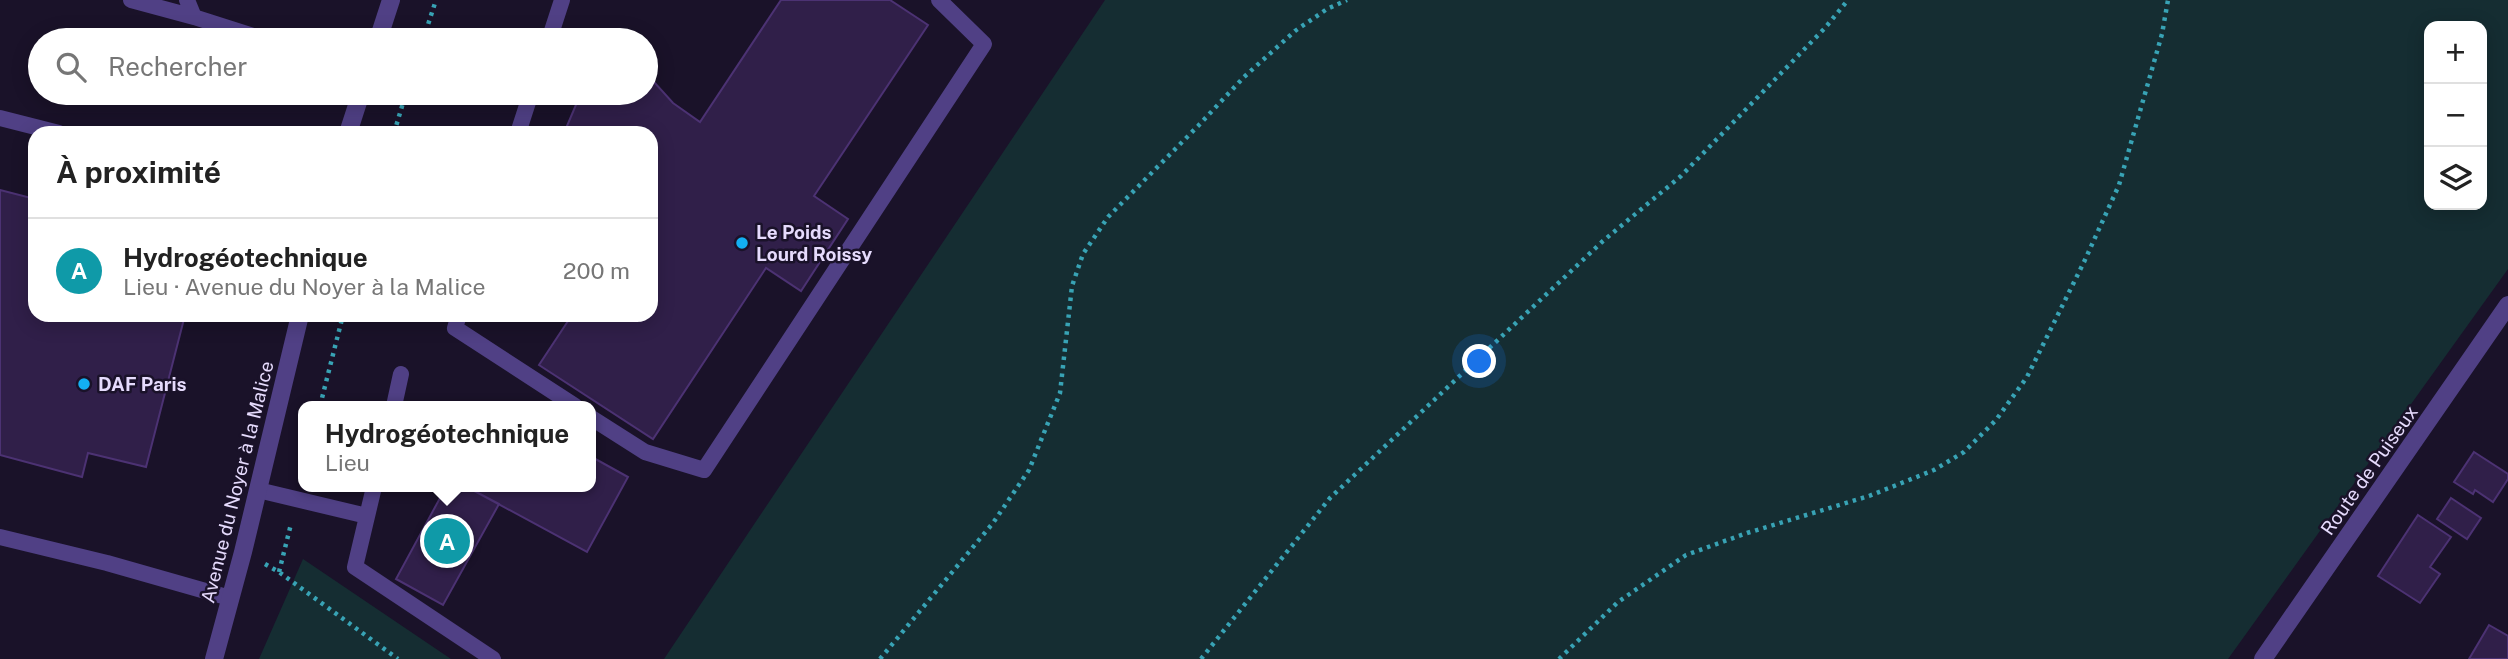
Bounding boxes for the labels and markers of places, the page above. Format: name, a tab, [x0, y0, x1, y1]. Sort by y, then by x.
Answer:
place label: Le Poids Lourd Roissy	[756, 221, 872, 265]
marker: Le Poids Lourd Roissy	[734, 235, 750, 251]
place label: DAF Paris	[98, 373, 187, 395]
marker: DAF Paris	[76, 376, 92, 392]
pin: A	[424, 515, 470, 567]

